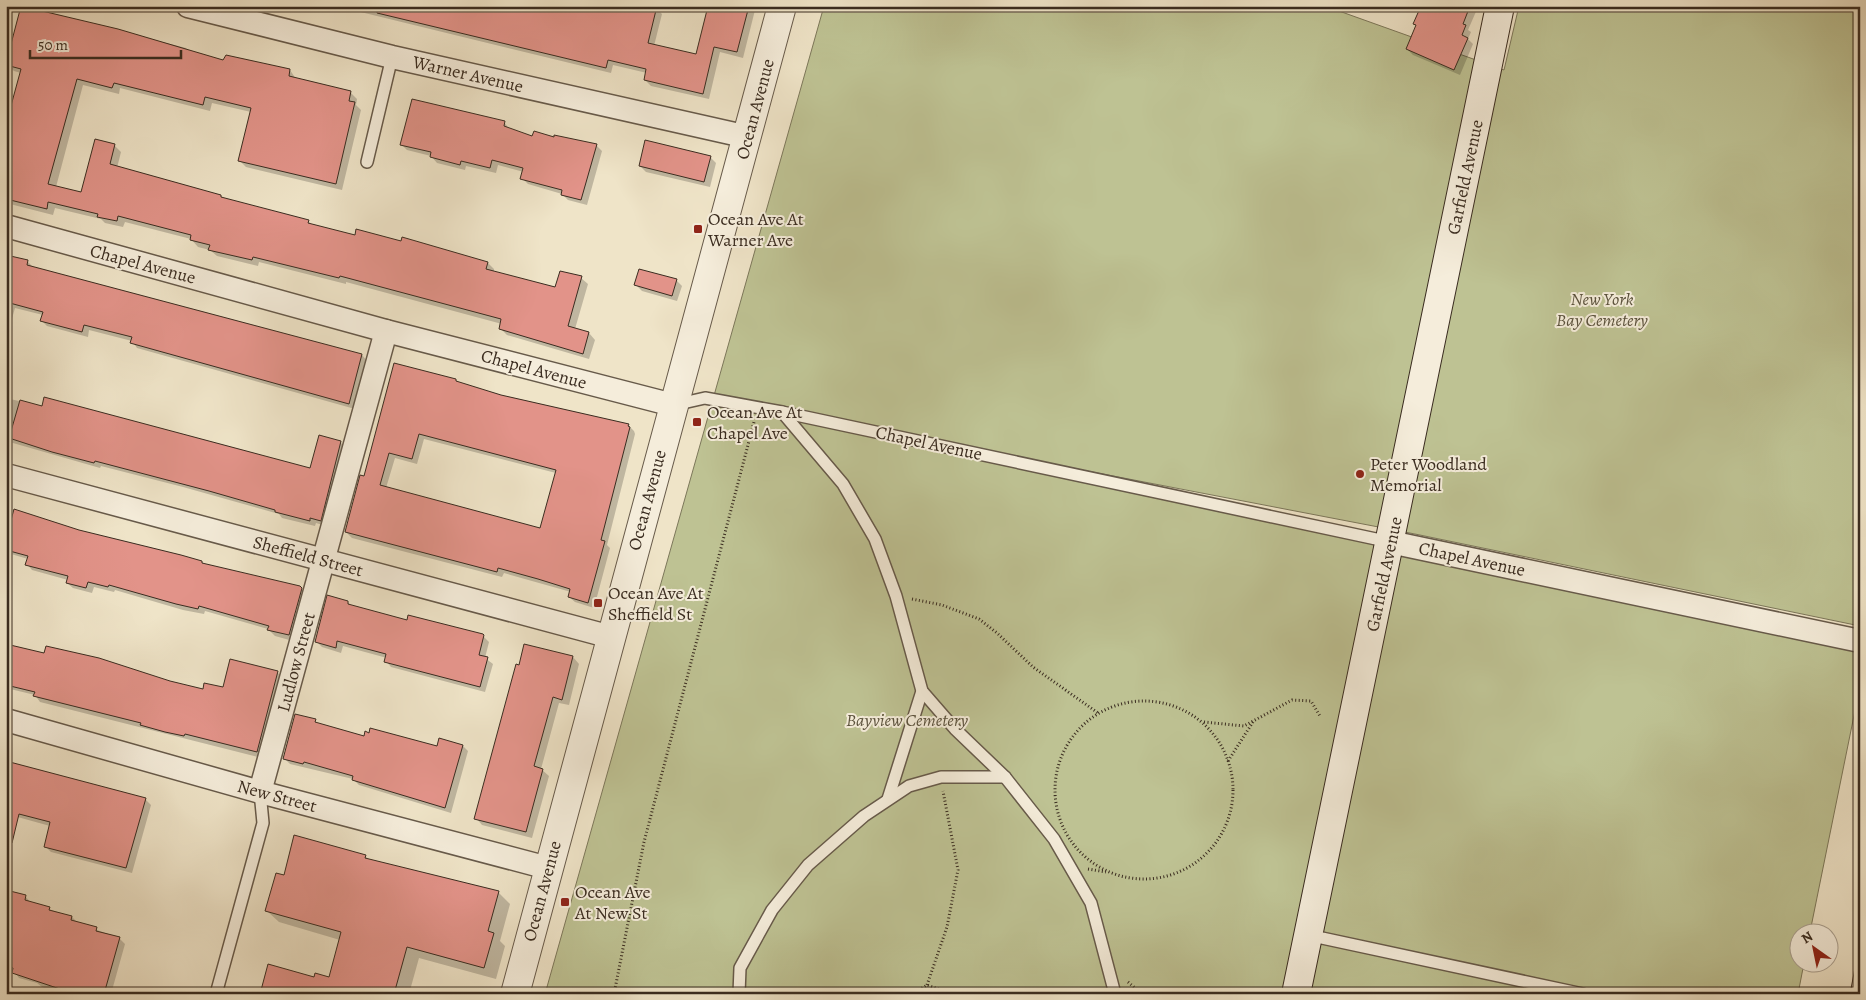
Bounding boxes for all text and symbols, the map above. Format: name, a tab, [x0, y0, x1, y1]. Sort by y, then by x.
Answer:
scale bar	[30, 28, 181, 60]
text: 50 m	[38, 35, 68, 55]
street label: Warner Avenue	[409, 49, 526, 98]
street label: Ocean Avenue	[730, 56, 780, 162]
street label: Garfield Avenue	[1441, 117, 1489, 237]
place label: Ocean Ave At Warner Ave	[707, 207, 804, 252]
marker: Ocean Ave At Warner Ave	[692, 223, 704, 235]
street label: Chapel Avenue	[88, 238, 198, 290]
park label: New York Bay Cemetery	[1556, 287, 1648, 332]
street label: Chapel Avenue	[479, 343, 589, 395]
place label: Ocean Ave At Chapel Ave	[707, 400, 803, 445]
marker: Ocean Ave At Chapel Ave	[691, 416, 703, 428]
street label: Chapel Avenue	[873, 420, 985, 466]
street label: Ocean Avenue	[622, 447, 672, 553]
place label: Peter Woodland Memorial	[1370, 452, 1487, 497]
marker: Peter Woodland Memorial	[1354, 468, 1366, 480]
street label: Garfield Avenue	[1360, 514, 1408, 634]
street label: Sheffield Street	[250, 530, 366, 582]
street label: Chapel Avenue	[1416, 536, 1528, 582]
place label: Ocean Ave At Sheffield St	[608, 581, 704, 626]
marker: Ocean Ave At Sheffield St	[592, 597, 604, 609]
street label: Ludlow Street	[271, 610, 321, 714]
park label: Bayview Cemetery	[846, 708, 968, 732]
street label: New Street	[235, 774, 319, 818]
street label: Ocean Avenue	[517, 838, 567, 944]
place label: Ocean Ave At New St	[574, 880, 651, 925]
marker: Ocean Ave At New St	[559, 896, 571, 908]
north arrow	[1788, 922, 1838, 972]
text: N	[1798, 927, 1817, 948]

